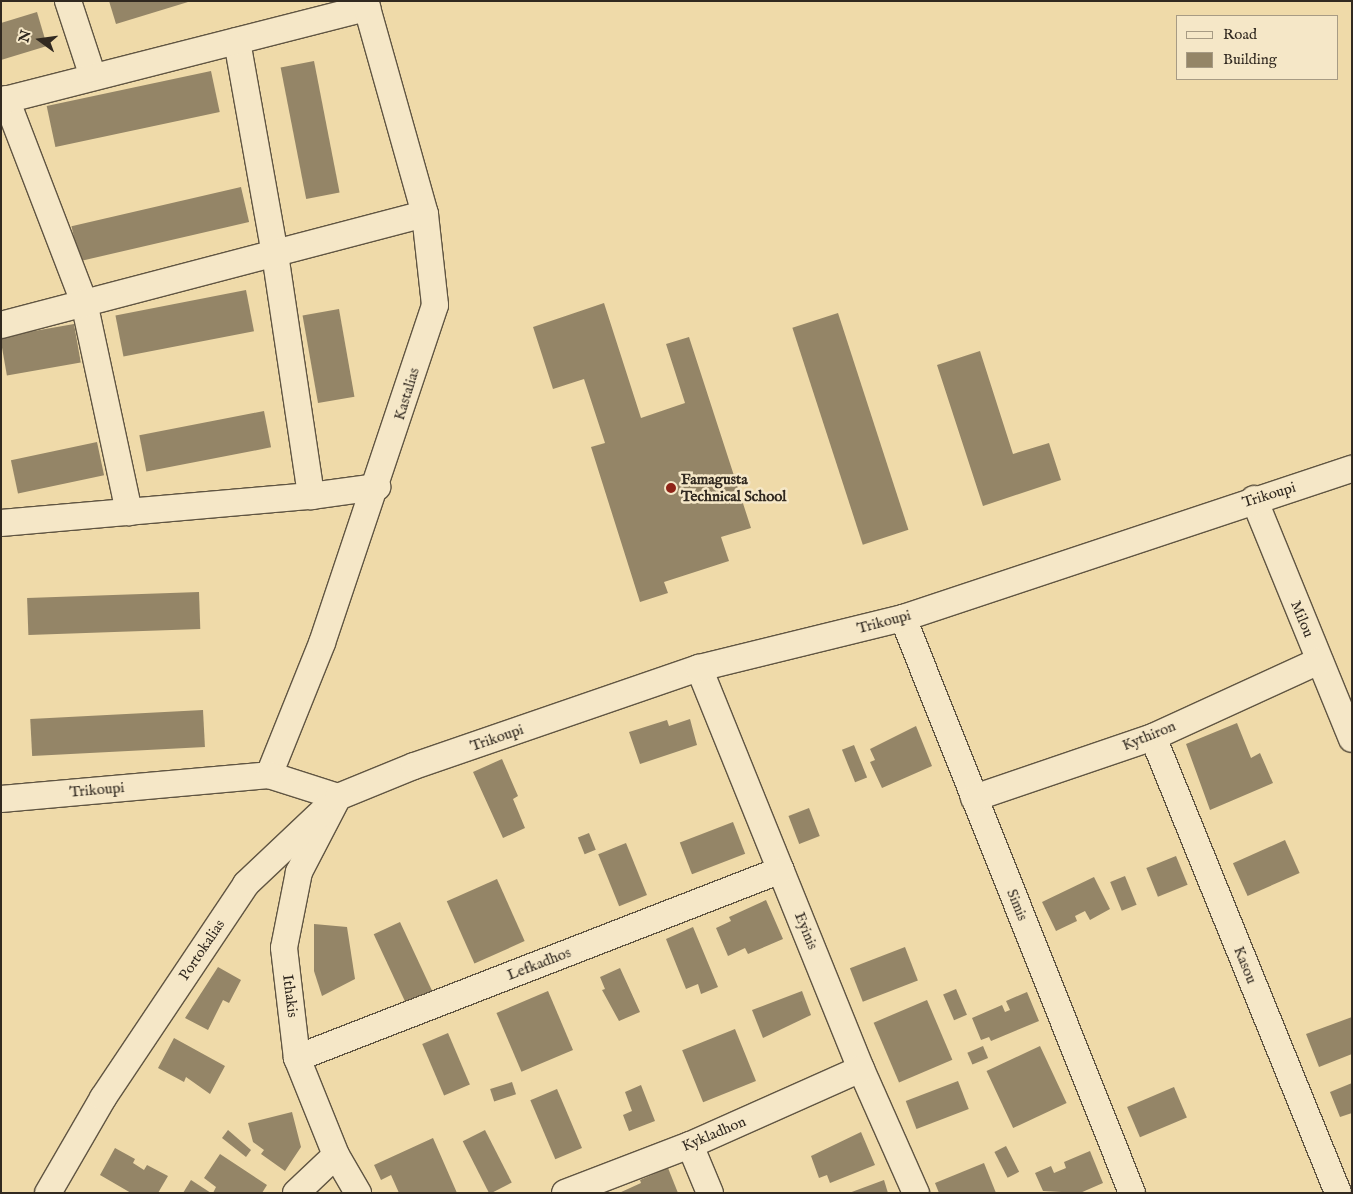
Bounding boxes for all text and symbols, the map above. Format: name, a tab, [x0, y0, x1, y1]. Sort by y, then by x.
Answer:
north arrow	[15, 15, 65, 65]
legend	[1176, 15, 1338, 80]
text: Road	[1223, 25, 1257, 44]
text: N	[15, 28, 36, 44]
text: Building	[1223, 50, 1277, 69]
street label: Kastalias	[390, 365, 424, 423]
place label: Famagusta Technical School	[681, 470, 786, 505]
street label: Trikoupi	[1240, 478, 1298, 512]
marker: Famagusta Technical School	[665, 482, 677, 494]
street label: Milou	[1287, 598, 1317, 640]
street label: Trikoupi	[855, 606, 913, 638]
street label: Kythiron	[1120, 717, 1178, 755]
street label: Trikoupi	[468, 721, 526, 755]
street label: Trikoupi	[69, 779, 125, 801]
street label: Simis	[1003, 887, 1031, 923]
street label: Eyinis	[790, 910, 822, 952]
street label: Portokalias	[175, 916, 229, 984]
street label: Lefkadhos	[505, 944, 573, 984]
street label: Kasou	[1229, 944, 1261, 986]
street label: Ithakis	[278, 973, 302, 1019]
street label: Kykladhon	[679, 1113, 749, 1155]

